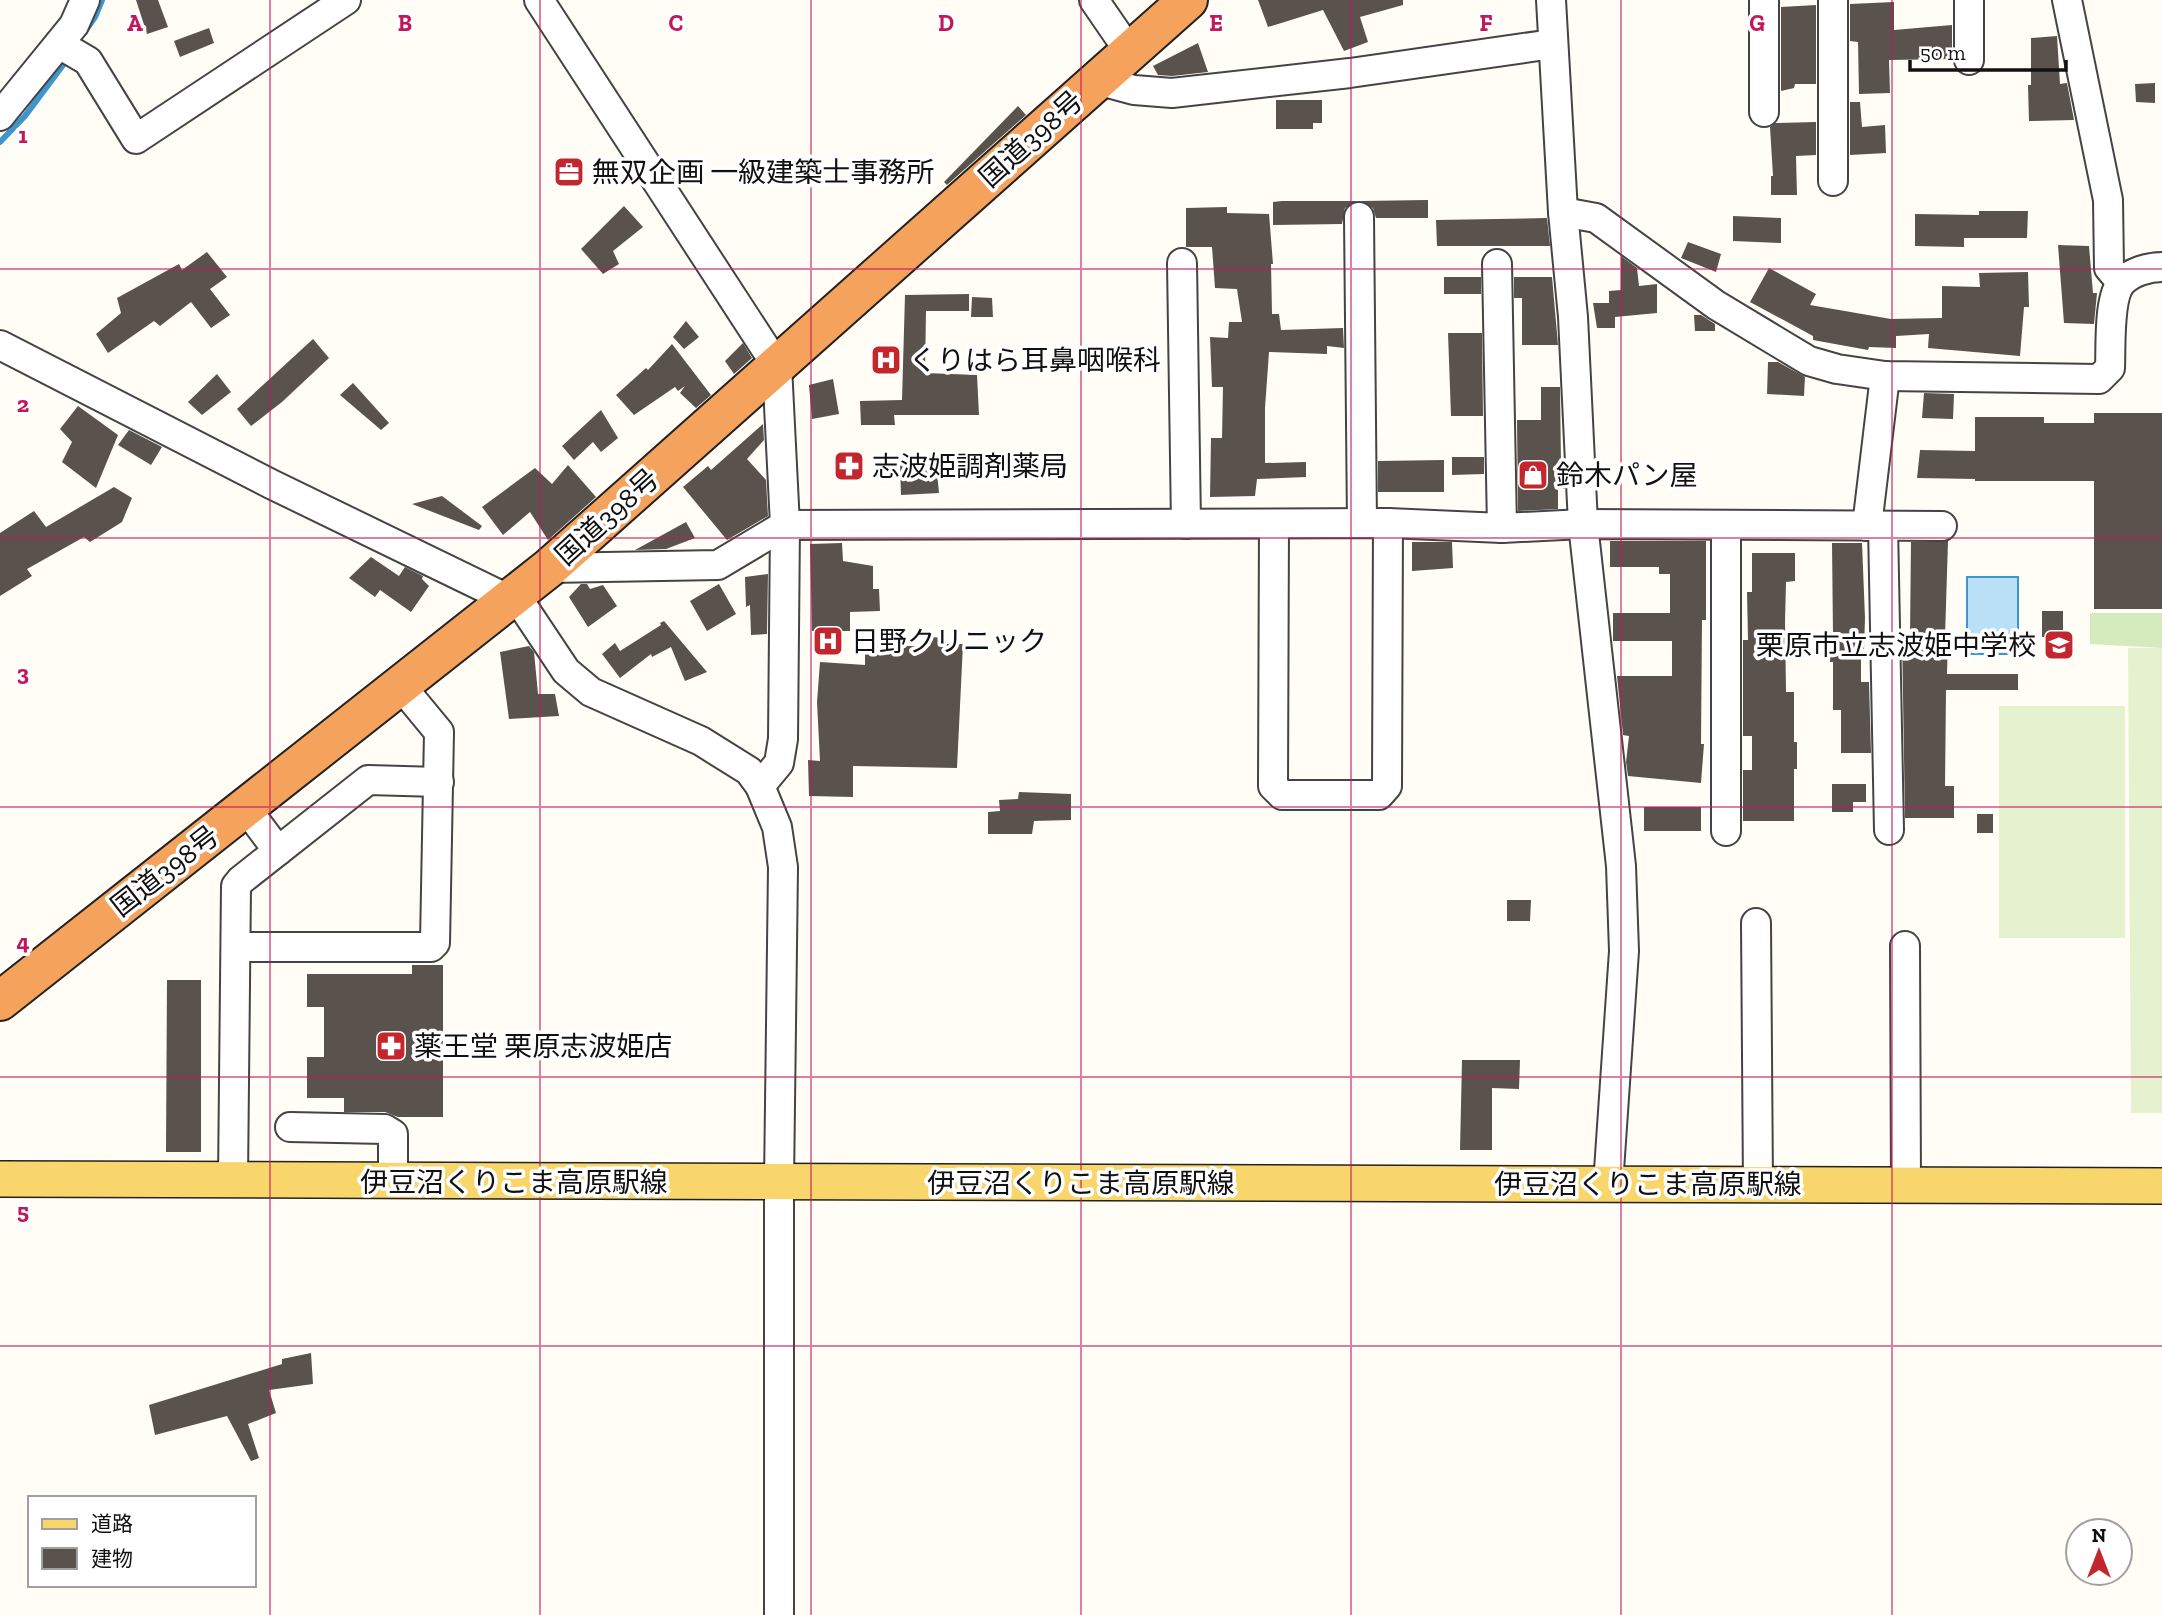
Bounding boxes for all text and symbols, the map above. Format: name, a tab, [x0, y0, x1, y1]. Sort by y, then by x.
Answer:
text: A	[127, 9, 143, 37]
text: B	[398, 9, 412, 37]
text: C	[669, 9, 683, 37]
text: D	[938, 9, 954, 37]
text: E	[1209, 9, 1223, 37]
text: F	[1479, 9, 1493, 37]
text: G	[1749, 9, 1765, 37]
scale bar	[1910, 28, 2066, 72]
text: 50 m	[1920, 40, 1966, 65]
street label: 国道398号	[973, 84, 1089, 194]
text: 1	[18, 121, 28, 149]
office icon: 無双企画 一級建築士事務所	[552, 155, 586, 189]
place label: 無双企画 一級建築士事務所	[592, 156, 934, 189]
hospital icon: くりはら耳鼻咽喉科	[869, 343, 903, 377]
place label: くりはら耳鼻咽喉科	[909, 344, 1161, 377]
text: 2	[17, 390, 29, 418]
pharmacy icon: 志波姫調剤薬局	[832, 449, 866, 483]
place label: 志波姫調剤薬局	[872, 450, 1068, 483]
shop icon: 鈴木パン屋	[1516, 458, 1550, 492]
place label: 鈴木パン屋	[1556, 459, 1697, 492]
street label: 国道398号	[549, 462, 665, 572]
hospital icon: 日野クリニック	[811, 624, 845, 658]
place label: 日野クリニック	[851, 625, 1047, 658]
school or university icon: 栗原市立志波姫中学校	[2042, 628, 2076, 662]
place label: 栗原市立志波姫中学校	[1756, 629, 2036, 662]
text: 3	[17, 659, 29, 687]
street label: 国道398号	[105, 819, 225, 923]
text: 4	[16, 928, 30, 956]
pharmacy icon: 薬王堂 栗原志波姫店	[374, 1029, 408, 1063]
place label: 薬王堂 栗原志波姫店	[414, 1030, 672, 1063]
street label: 伊豆沼くりこま高原駅線	[360, 1166, 668, 1199]
street label: 伊豆沼くりこま高原駅線	[927, 1167, 1235, 1200]
street label: 伊豆沼くりこま高原駅線	[1494, 1168, 1802, 1201]
text: 5	[17, 1197, 29, 1225]
legend	[28, 1496, 256, 1587]
text: 道路	[91, 1511, 133, 1536]
north arrow	[2064, 1517, 2134, 1587]
text: N	[2092, 1524, 2106, 1547]
text: 建物	[91, 1546, 133, 1571]

